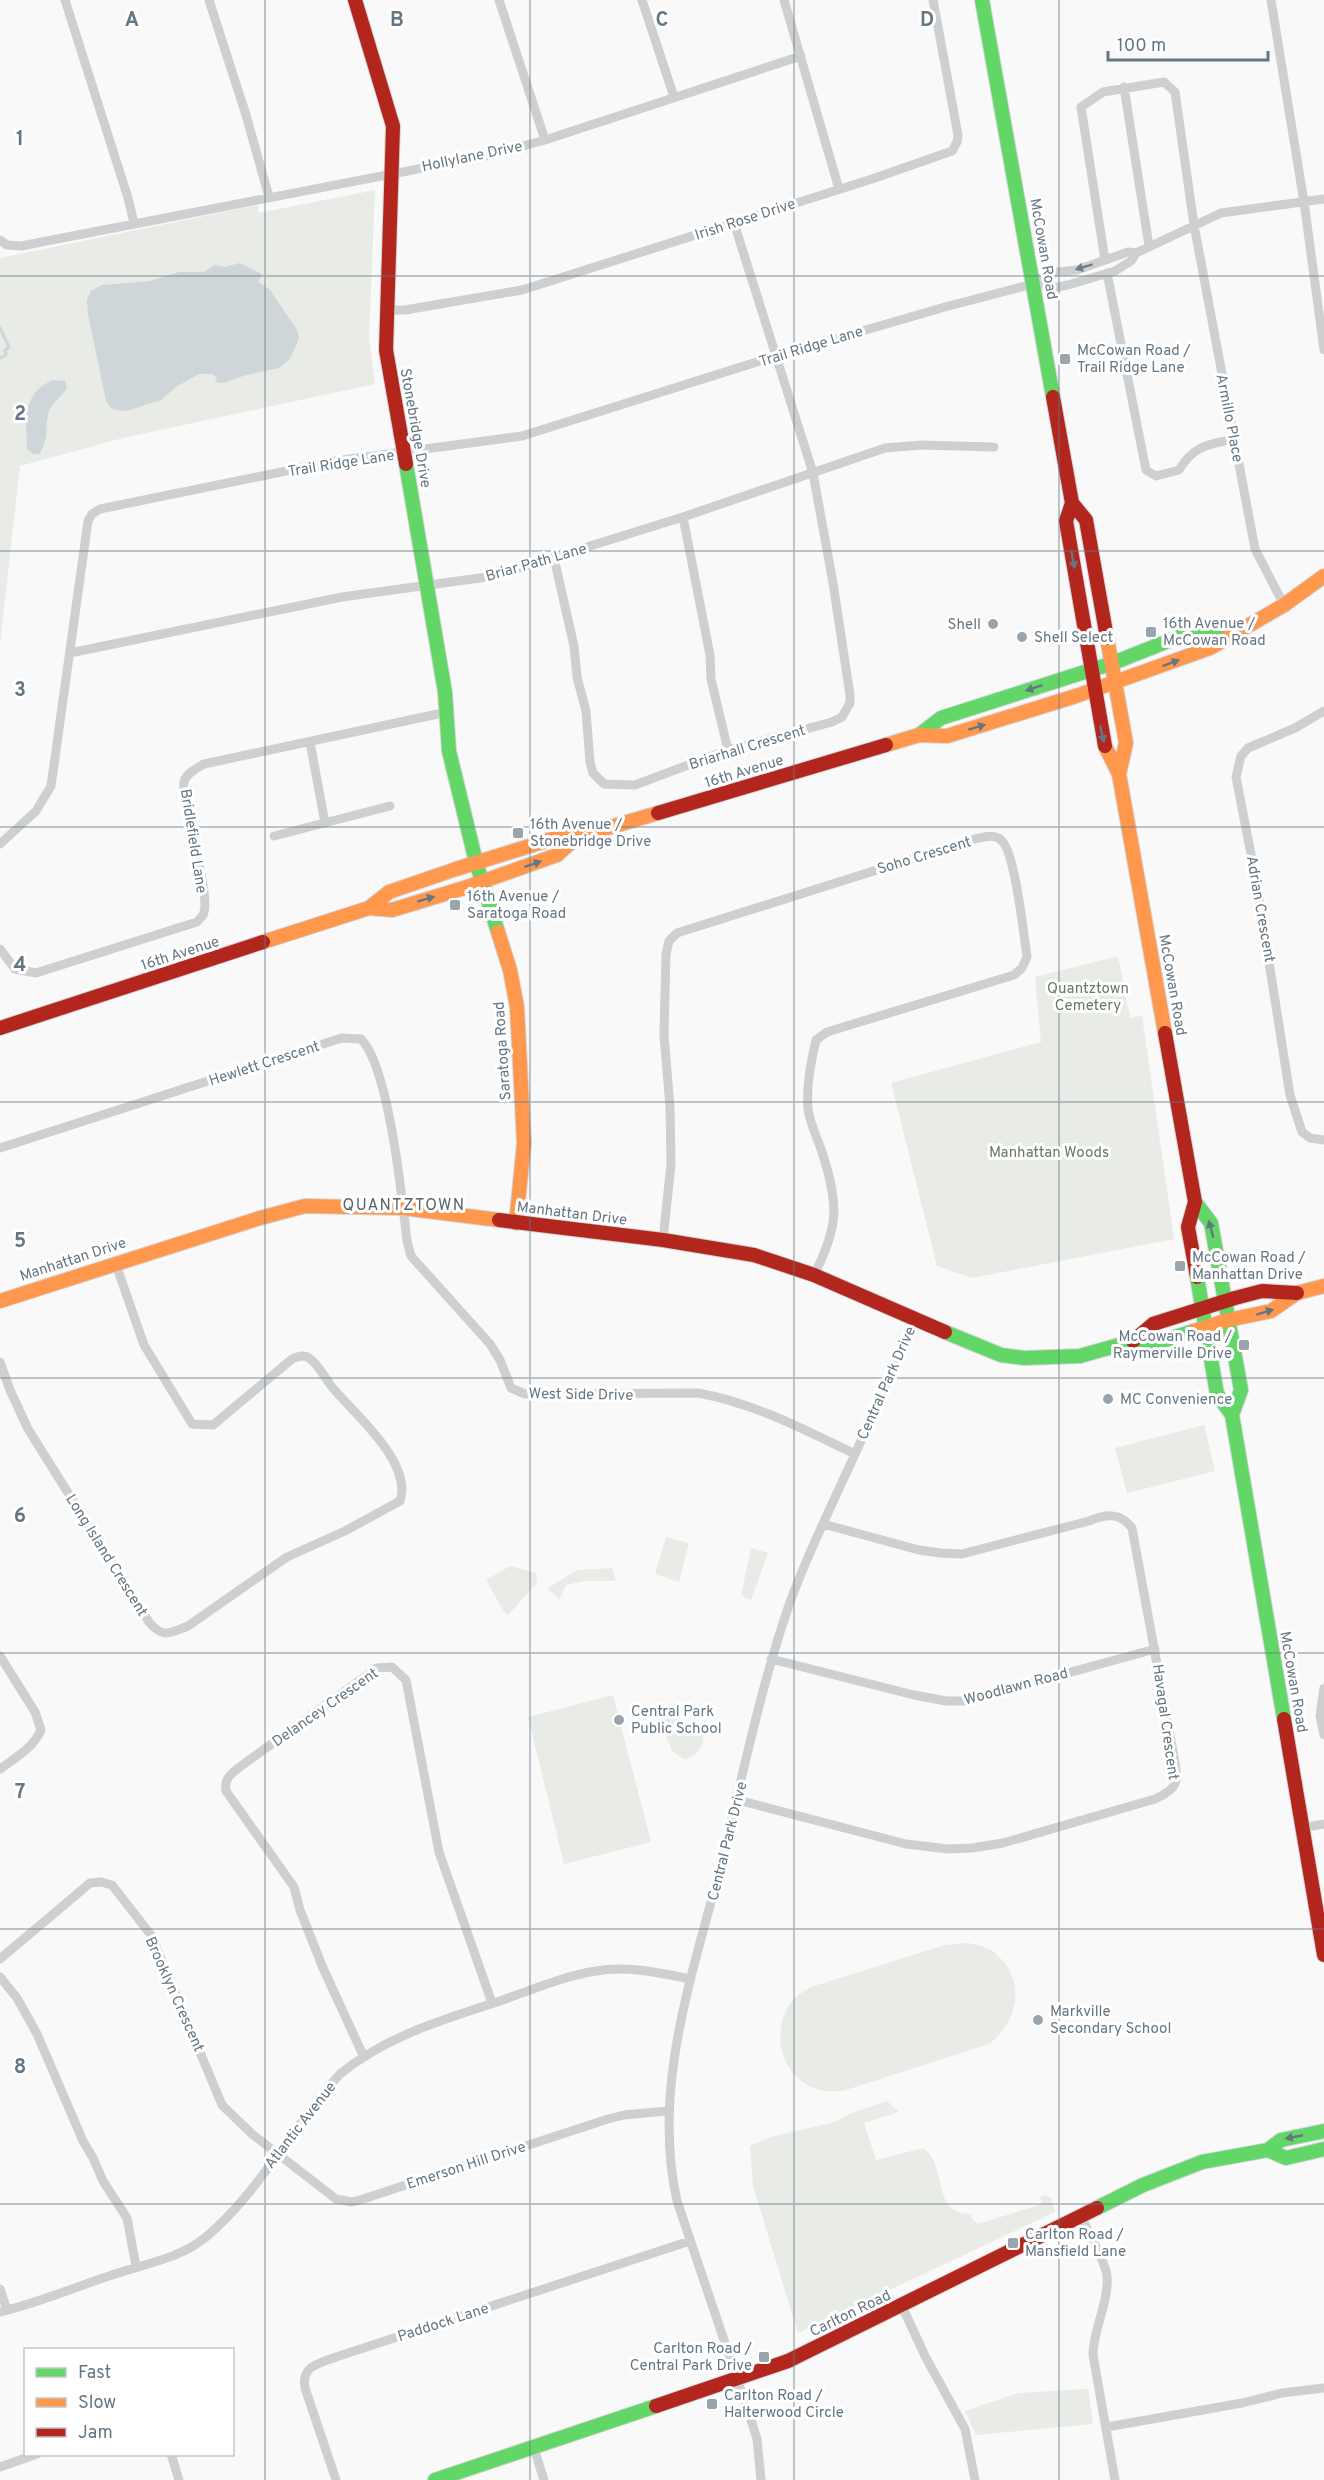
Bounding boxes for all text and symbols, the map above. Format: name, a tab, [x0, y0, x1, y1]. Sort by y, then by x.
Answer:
text: A	[125, 8, 139, 34]
text: B	[390, 8, 404, 34]
text: C	[656, 8, 668, 34]
text: D	[920, 8, 934, 34]
scale bar	[1108, 24, 1268, 62]
text: 100 m	[1117, 35, 1166, 58]
text: 1	[16, 127, 24, 153]
street label: Hollylane Drive	[420, 138, 524, 177]
street label: Irish Rose Drive	[693, 195, 798, 246]
street label: McCowan Road	[1024, 197, 1061, 301]
one-way arrow	[1075, 263, 1093, 273]
street label: Trail Ridge Lane	[757, 323, 866, 372]
place label: McCowan Road / Trail Ridge Lane	[1077, 342, 1191, 378]
marker: McCowan Road / Trail Ridge Lane	[1058, 352, 1072, 366]
street label: Stonebridge Drive	[395, 367, 434, 490]
street label: Armillo Place	[1211, 373, 1246, 464]
text: 2	[14, 402, 26, 428]
street label: Trail Ridge Lane	[287, 447, 396, 482]
street label: Briar Path Lane	[484, 540, 589, 587]
one-way arrow	[1069, 551, 1078, 570]
place label: 16th Avenue / McCowan Road	[1163, 615, 1266, 651]
place label: Shell	[947, 616, 981, 635]
marker: Shell	[986, 617, 1000, 631]
marker: 16th Avenue / McCowan Road	[1144, 625, 1158, 639]
place label: Shell Select	[1034, 629, 1113, 648]
marker: Shell Select	[1015, 630, 1029, 644]
one-way arrow	[1162, 657, 1180, 667]
text: 3	[14, 678, 26, 704]
one-way arrow	[1025, 684, 1043, 693]
street label: Briarhall Crescent	[687, 722, 808, 775]
one-way arrow	[968, 722, 986, 731]
one-way arrow	[1098, 725, 1107, 744]
street label: 16th Avenue	[703, 751, 786, 793]
street label: Bridlefield Lane	[175, 788, 210, 895]
place label: 16th Avenue / Stonebridge Drive	[530, 816, 651, 852]
marker: 16th Avenue / Stonebridge Drive	[511, 826, 525, 840]
street label: Soho Crescent	[875, 833, 974, 880]
street label: Adrian Crescent	[1241, 855, 1278, 964]
one-way arrow	[524, 858, 542, 868]
place label: 16th Avenue / Saratoga Road	[467, 888, 566, 924]
one-way arrow	[417, 894, 435, 903]
marker: 16th Avenue / Saratoga Road	[448, 898, 462, 912]
street label: 16th Avenue	[139, 933, 222, 976]
street label: McCowan Road	[1153, 933, 1190, 1037]
text: 4	[14, 953, 26, 979]
park label: Quantztown Cemetery	[1047, 980, 1129, 1016]
street label: Saratoga Road	[491, 1001, 516, 1101]
street label: Hewlett Crescent	[207, 1038, 322, 1091]
park label: Manhattan Woods	[989, 1144, 1109, 1163]
district label: QUANTZTOWN	[342, 1196, 466, 1216]
street label: Manhattan Drive	[516, 1198, 628, 1231]
one-way arrow	[1205, 1220, 1215, 1238]
text: 5	[14, 1229, 26, 1255]
street label: Manhattan Drive	[18, 1234, 129, 1287]
place label: McCowan Road / Manhattan Drive	[1192, 1249, 1306, 1285]
marker: McCowan Road / Manhattan Drive	[1173, 1259, 1187, 1273]
one-way arrow	[1256, 1307, 1274, 1316]
street label: Central Park Drive	[854, 1324, 921, 1443]
place label: McCowan Road / Raymerville Drive	[1113, 1328, 1233, 1364]
marker: McCowan Road / Raymerville Drive	[1237, 1338, 1251, 1352]
street label: West Side Drive	[528, 1385, 633, 1406]
place label: MC Convenience	[1120, 1391, 1232, 1410]
marker: MC Convenience	[1101, 1392, 1115, 1406]
street label: Long Island Crescent	[60, 1491, 151, 1620]
text: 6	[14, 1504, 26, 1530]
street label: McCowan Road	[1274, 1630, 1311, 1734]
street label: Havagal Crescent	[1147, 1663, 1182, 1781]
street label: Delancey Crescent	[269, 1664, 383, 1752]
street label: Woodlawn Road	[962, 1664, 1071, 1710]
place label: Central Park Public School	[631, 1703, 722, 1739]
marker: Central Park Public School	[612, 1713, 626, 1727]
text: 7	[15, 1780, 25, 1806]
street label: Central Park Drive	[704, 1780, 752, 1903]
street label: Brooklyn Crescent	[140, 1934, 208, 2055]
place label: Markville Secondary School	[1050, 2003, 1171, 2039]
marker: Markville Secondary School	[1031, 2013, 1045, 2027]
text: 8	[14, 2055, 26, 2081]
street label: Atlantic Avenue	[261, 2079, 341, 2173]
one-way arrow	[1284, 2133, 1303, 2142]
street label: Emerson Hill Drive	[405, 2138, 528, 2195]
place label: Carlton Road / Mansfield Lane	[1025, 2226, 1126, 2262]
marker: Carlton Road / Mansfield Lane	[1006, 2236, 1020, 2250]
street label: Carlton Road	[807, 2287, 894, 2342]
street label: Paddock Lane	[395, 2300, 492, 2347]
place label: Carlton Road / Central Park Drive	[630, 2340, 753, 2376]
legend	[24, 2348, 234, 2456]
marker: Carlton Road / Central Park Drive	[757, 2350, 771, 2364]
text: Fast	[78, 2362, 111, 2385]
place label: Carlton Road / Halterwood Circle	[724, 2387, 844, 2423]
text: Slow	[78, 2392, 116, 2415]
marker: Carlton Road / Halterwood Circle	[705, 2397, 719, 2411]
text: Jam	[78, 2422, 113, 2445]

